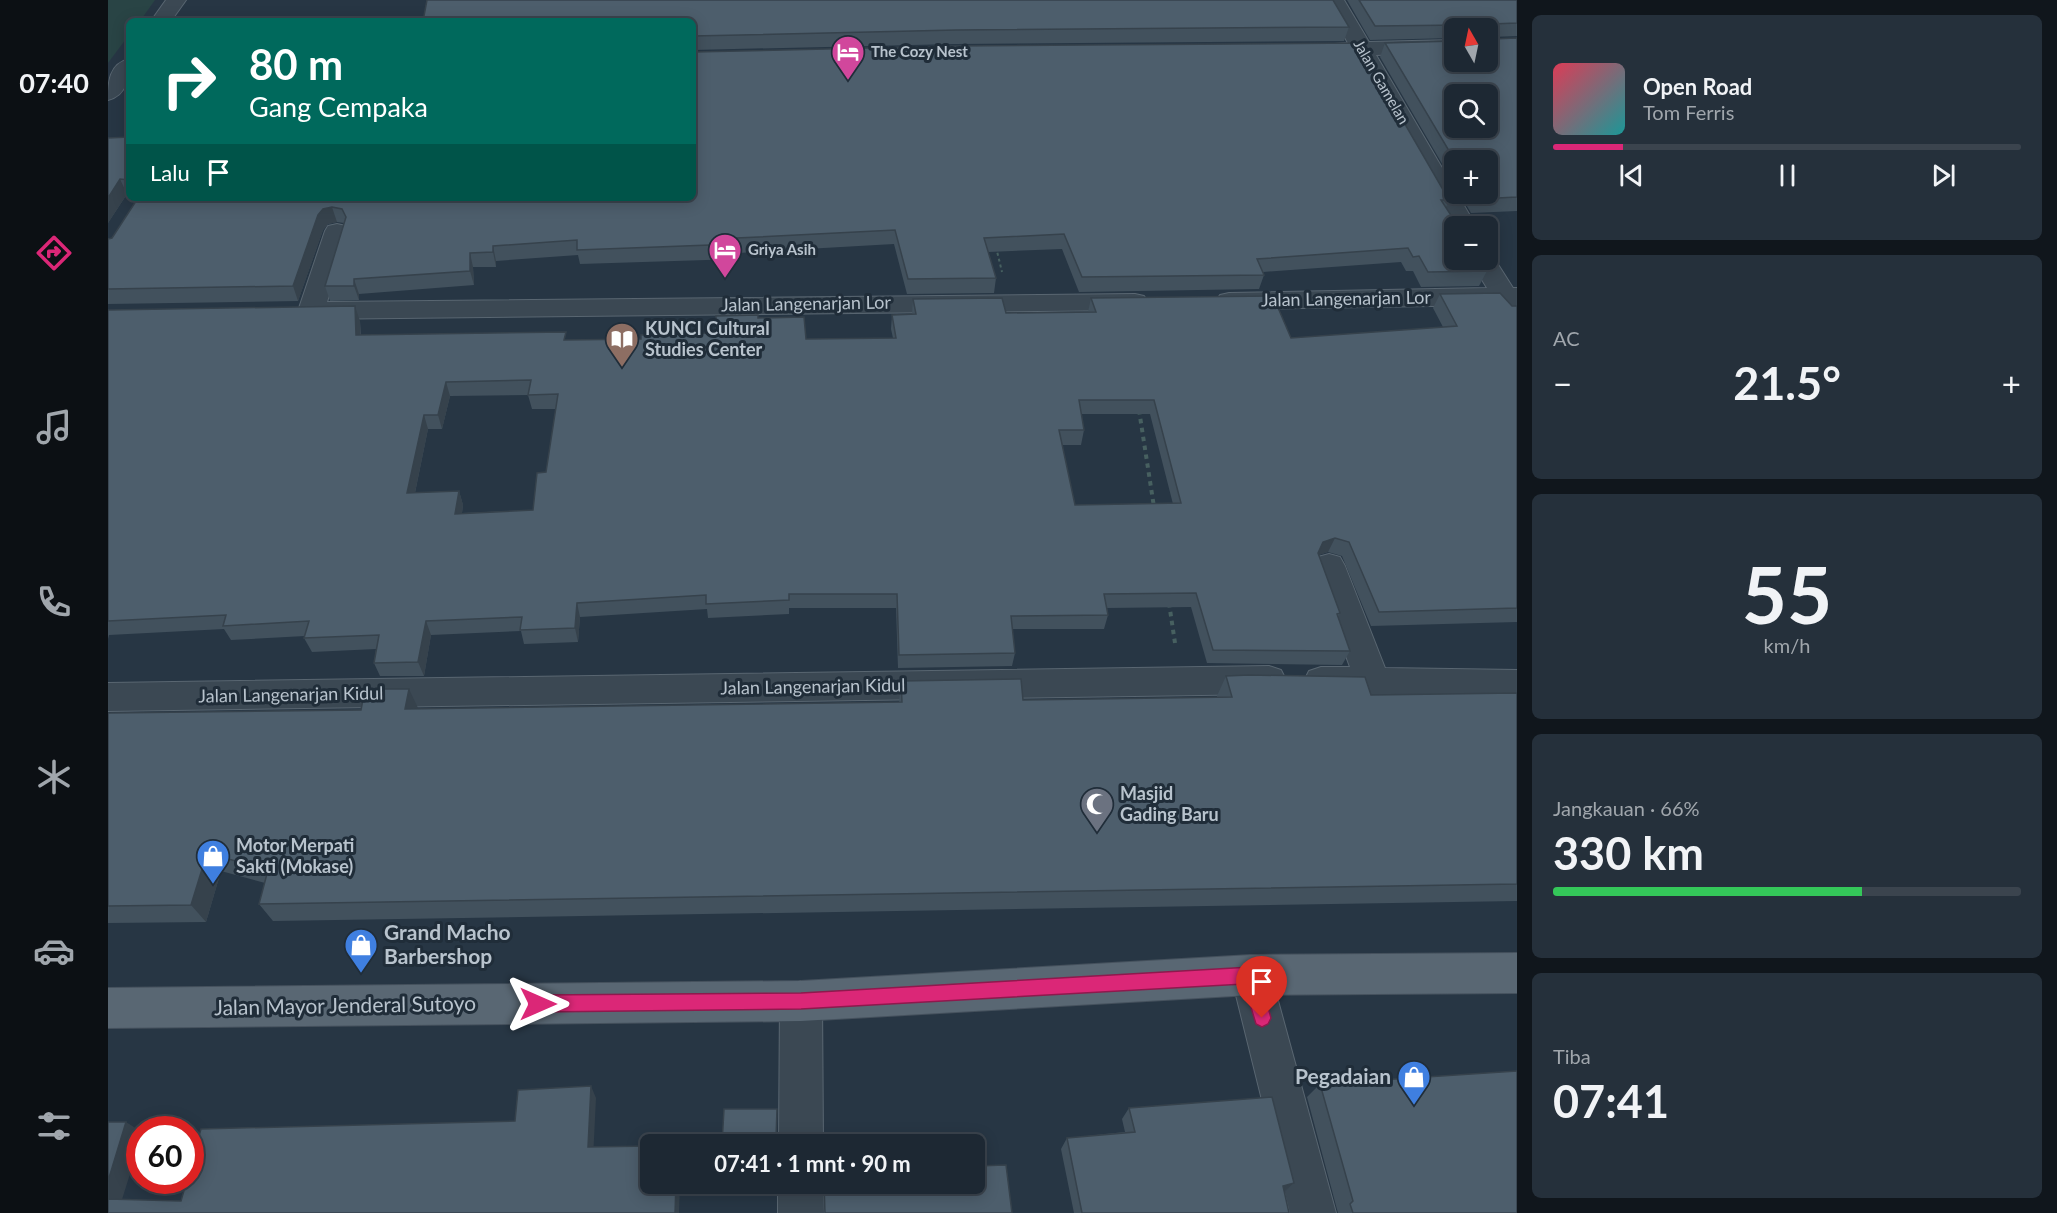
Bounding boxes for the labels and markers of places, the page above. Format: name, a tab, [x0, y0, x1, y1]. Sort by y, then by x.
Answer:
hotel icon: The Cozy Nest	[830, 34, 866, 81]
place label: The Cozy Nest	[871, 42, 968, 60]
hotel icon: Griya Asih	[707, 232, 743, 279]
place label: Griya Asih	[748, 240, 816, 258]
place label: KUNCI Cultural Studies Center	[645, 317, 770, 360]
library icon: KUNCI Cultural Studies Center	[604, 321, 640, 368]
place label: Masjid Gading Baru	[1120, 782, 1219, 825]
mosque icon: Masjid Gading Baru	[1079, 786, 1115, 833]
place label: Motor Merpati Sakti (Mokase)	[236, 834, 354, 877]
shop icon: Motor Merpati Sakti (Mokase)	[195, 838, 231, 885]
place label: Grand Macho Barbershop	[384, 919, 511, 968]
shop icon: Grand Macho Barbershop	[343, 927, 379, 974]
pin	[1236, 956, 1287, 1018]
shop icon: Pegadaian	[1396, 1059, 1432, 1106]
place label: Pegadaian	[1295, 1063, 1391, 1088]

